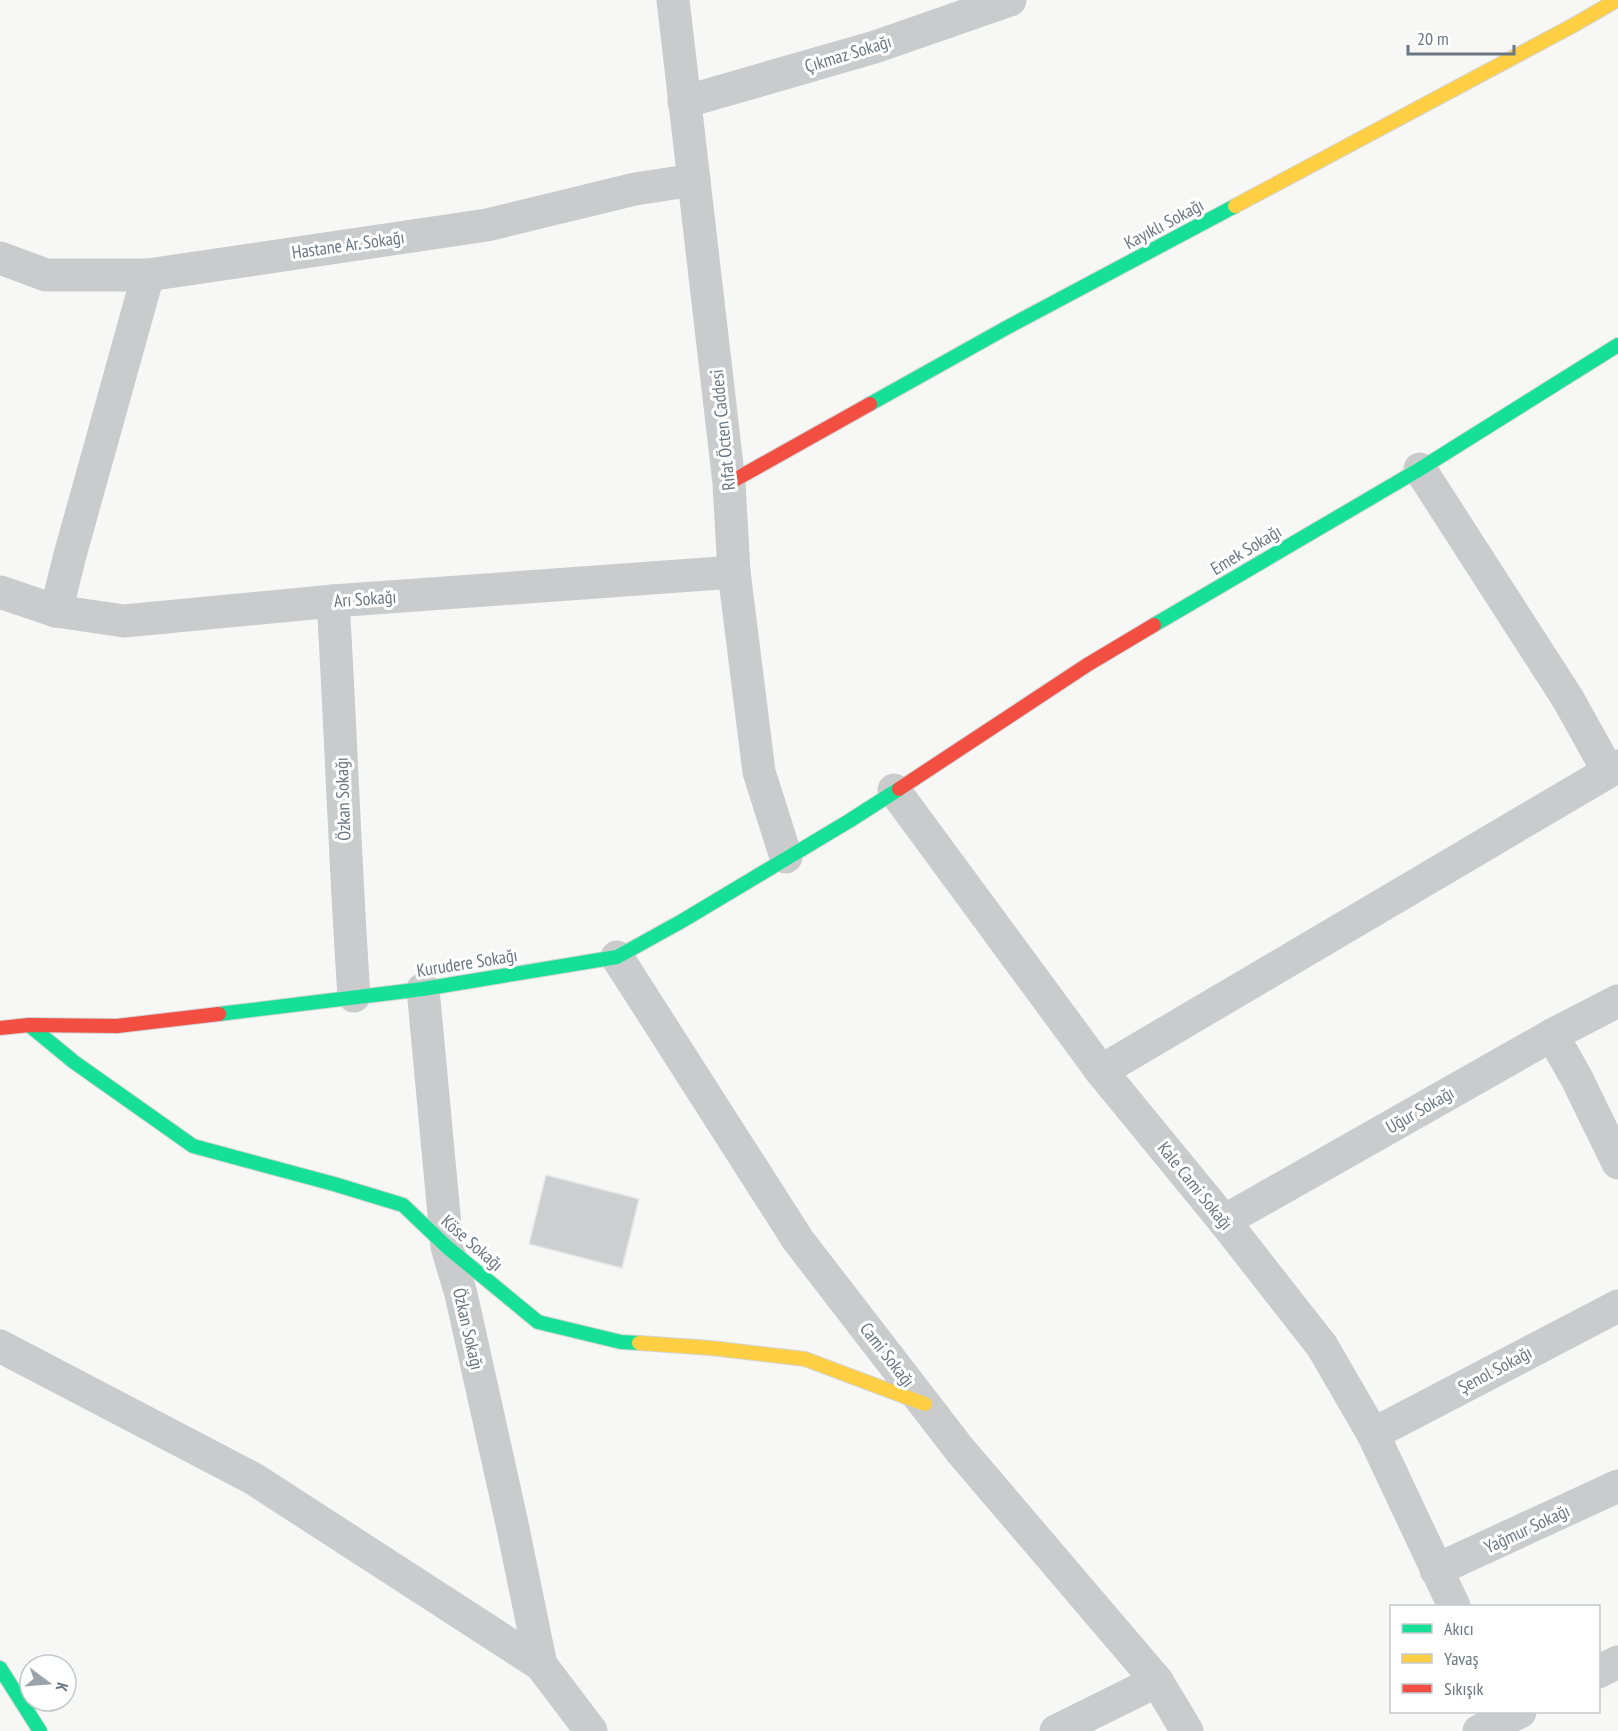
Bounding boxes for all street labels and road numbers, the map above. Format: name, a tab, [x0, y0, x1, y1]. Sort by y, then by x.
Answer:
street label: Çıkmaz Sokağı	[802, 29, 894, 78]
street label: Kayıklı Sokağı	[1120, 193, 1207, 254]
street label: Hastane Ar. Sokağı	[290, 225, 406, 264]
street label: Rıfat Öcten Caddesi	[705, 368, 740, 492]
street label: Emek Sokağı	[1206, 519, 1285, 580]
street label: Arı Sokağı	[333, 585, 397, 612]
street label: Özkan Sokağı	[330, 757, 355, 841]
street label: Kurudere Sokağı	[415, 943, 519, 982]
street label: Uğur Sokağı	[1381, 1081, 1458, 1138]
street label: Kale Cami Sokağı	[1153, 1137, 1238, 1235]
street label: Köse Sokağı	[437, 1209, 508, 1276]
street label: Özkan Sokağı	[448, 1286, 489, 1372]
street label: Cami Sokağı	[855, 1318, 920, 1392]
street label: Şenol Sokağı	[1454, 1341, 1536, 1399]
street label: Yağmur Sokağı	[1480, 1499, 1573, 1558]

